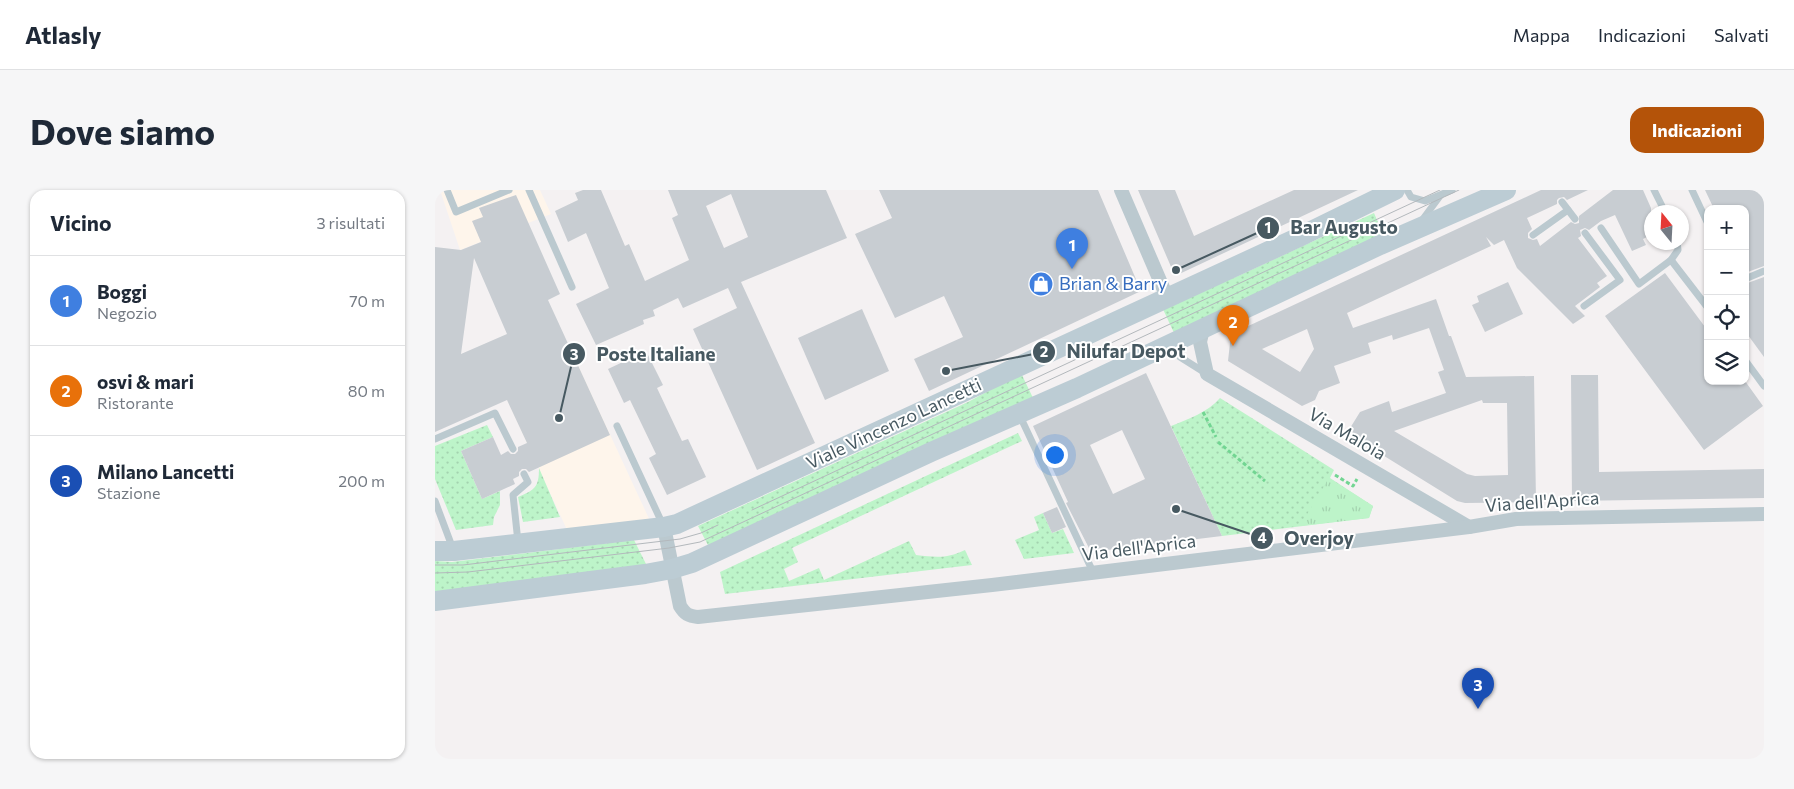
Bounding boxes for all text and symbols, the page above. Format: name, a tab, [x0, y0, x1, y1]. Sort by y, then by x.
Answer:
text: Atlasly	[25, 20, 102, 49]
text: Mappa	[1513, 24, 1570, 46]
text: Indicazioni	[1598, 24, 1686, 46]
text: Salvati	[1714, 24, 1769, 46]
button: Indicazioni	[1630, 107, 1764, 153]
text: Dove siamo	[30, 109, 215, 152]
north arrow	[1644, 205, 1689, 250]
map controls	[1704, 205, 1749, 385]
button: +	[1704, 205, 1749, 250]
text: Vicino	[50, 210, 111, 235]
callout: Bar Augusto	[1255, 211, 1408, 245]
text: 3 risultati	[316, 213, 385, 232]
text: Bar Augusto	[1290, 215, 1398, 238]
text: 1	[1265, 218, 1271, 236]
pin: 1	[1056, 228, 1088, 269]
button: −	[1704, 250, 1749, 295]
shop icon: Brian & Barry	[1028, 271, 1054, 297]
place label: Brian & Barry	[1059, 272, 1167, 294]
text: Boggi	[97, 280, 147, 303]
text: 1	[62, 291, 70, 310]
text: 70 m	[349, 291, 385, 310]
button: locate	[1704, 295, 1749, 340]
text: Negozio	[97, 303, 157, 322]
pin: 2	[1217, 305, 1249, 346]
callout: Nilufar Depot	[1032, 335, 1196, 369]
callout: Poste Italiane	[561, 337, 725, 371]
text: Nilufar Depot	[1066, 339, 1186, 362]
button: layers	[1704, 340, 1749, 385]
text: Poste Italiane	[596, 342, 716, 365]
text: 2	[1040, 342, 1048, 360]
text: 3	[570, 345, 579, 363]
text: osvi & mari	[97, 370, 194, 393]
street label: Viale Vincenzo Lancetti	[802, 373, 985, 473]
text: 2	[61, 381, 71, 400]
text: 80 m	[348, 381, 385, 400]
text: Ristorante	[97, 393, 174, 412]
street label: Via Maloia	[1305, 402, 1390, 464]
your location	[1042, 442, 1068, 468]
text: Milano Lancetti	[97, 460, 234, 483]
text: 3	[61, 471, 71, 490]
text: 200 m	[338, 471, 385, 490]
text: Stazione	[97, 483, 160, 502]
street label: Via dell'Aprica	[1484, 486, 1600, 516]
callout: Overjoy	[1249, 521, 1364, 555]
text: Overjoy	[1284, 526, 1355, 549]
text: 4	[1257, 528, 1267, 546]
street label: Via dell'Aprica	[1081, 529, 1197, 565]
pin: 3	[1462, 668, 1494, 709]

